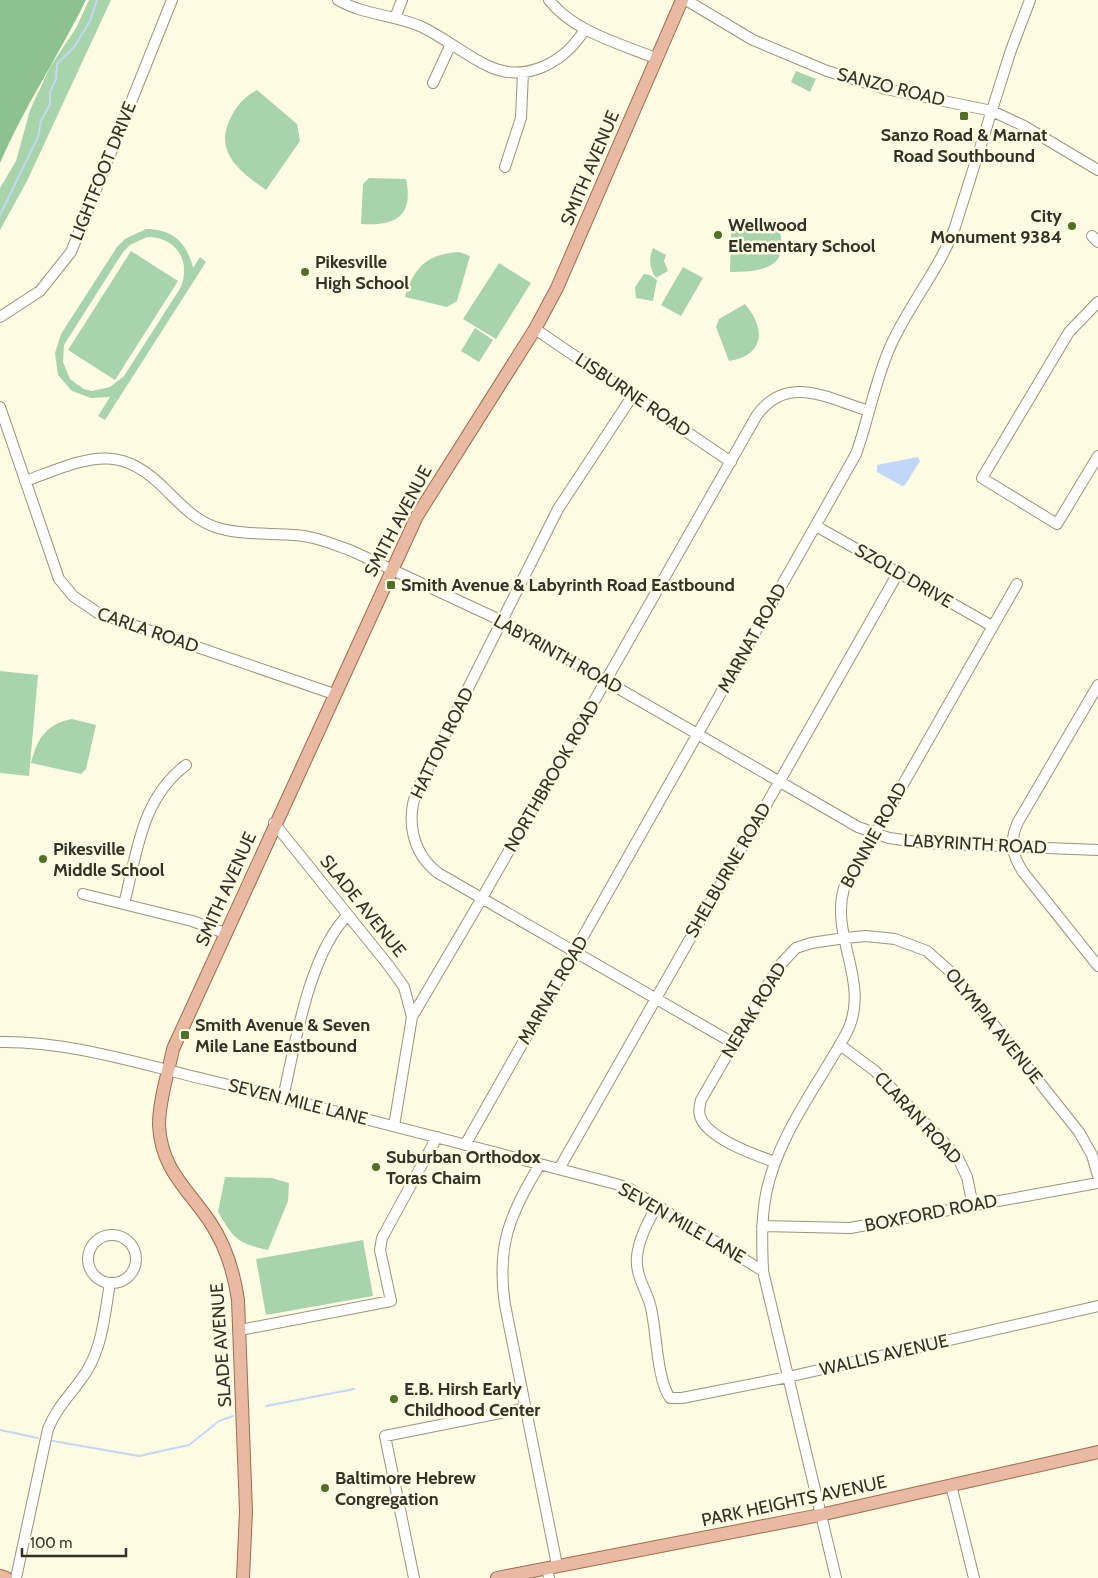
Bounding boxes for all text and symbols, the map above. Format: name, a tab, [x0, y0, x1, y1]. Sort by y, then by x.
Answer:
street label: SANZO ROAD	[835, 63, 947, 111]
street label: LIGHTFOOT DRIVE	[65, 98, 141, 244]
street label: SMITH AVENUE	[556, 107, 624, 229]
marker: Sanzo Road & Marnat Road Southbound	[958, 110, 970, 122]
place label: Sanzo Road & Marnat Road Southbound	[881, 124, 1047, 167]
place label: City Monument 9384	[930, 205, 1062, 248]
place label: Wellwood Elementary School	[728, 214, 876, 257]
marker: City Monument 9384	[1066, 220, 1078, 232]
marker: Wellwood Elementary School	[712, 229, 724, 241]
place label: Pikesville High School	[315, 251, 409, 294]
marker: Pikesville High School	[299, 266, 311, 278]
street label: LISBURNE ROAD	[571, 348, 695, 442]
street label: SMITH AVENUE	[359, 462, 437, 580]
street label: SZOLD DRIVE	[851, 539, 957, 613]
place label: Smith Avenue & Labyrinth Road Eastbound	[401, 574, 735, 596]
marker: Smith Avenue & Labyrinth Road Eastbound	[385, 579, 397, 591]
street label: MARNAT ROAD	[713, 579, 791, 697]
street label: CARLA ROAD	[94, 602, 202, 658]
street label: LABYRINTH ROAD	[490, 610, 626, 698]
street label: HATTON ROAD	[406, 684, 478, 802]
street label: NORTHBROOK ROAD	[500, 696, 604, 856]
street label: BONNIE ROAD	[836, 778, 912, 892]
street label: SHELBURNE ROAD	[680, 799, 776, 941]
street label: SMITH AVENUE	[191, 828, 261, 950]
street label: LABYRINTH ROAD	[903, 829, 1047, 859]
place label: Pikesville Middle School	[53, 838, 165, 881]
street label: SLADE AVENUE	[315, 851, 411, 961]
marker: Pikesville Middle School	[37, 853, 49, 865]
street label: MARNAT ROAD	[513, 932, 593, 1048]
street label: NERAK ROAD	[717, 958, 791, 1062]
street label: OLYMPIA AVENUE	[941, 964, 1047, 1088]
place label: Smith Avenue & Seven Mile Lane Eastbound	[195, 1014, 370, 1057]
marker: Smith Avenue & Seven Mile Lane Eastbound	[179, 1029, 191, 1041]
street label: CLARAN ROAD	[870, 1067, 966, 1169]
street label: SEVEN MILE LANE	[226, 1074, 370, 1130]
place label: Suburban Orthodox Toras Chaim	[386, 1146, 541, 1189]
marker: Suburban Orthodox Toras Chaim	[370, 1161, 382, 1173]
street label: SEVEN MILE LANE	[615, 1178, 749, 1268]
street label: BOXFORD ROAD	[863, 1189, 999, 1237]
street label: SLADE AVENUE	[206, 1282, 236, 1408]
street label: WALLIS AVENUE	[817, 1329, 951, 1381]
place label: E.B. Hirsh Early Childhood Center	[404, 1378, 540, 1421]
marker: E.B. Hirsh Early Childhood Center	[388, 1393, 400, 1405]
place label: Baltimore Hebrew Congregation	[335, 1467, 476, 1510]
street label: PARK HEIGHTS AVENUE	[699, 1471, 889, 1531]
marker: Baltimore Hebrew Congregation	[319, 1482, 331, 1494]
scale bar	[22, 1526, 126, 1558]
text: 100 m	[30, 1534, 72, 1552]

